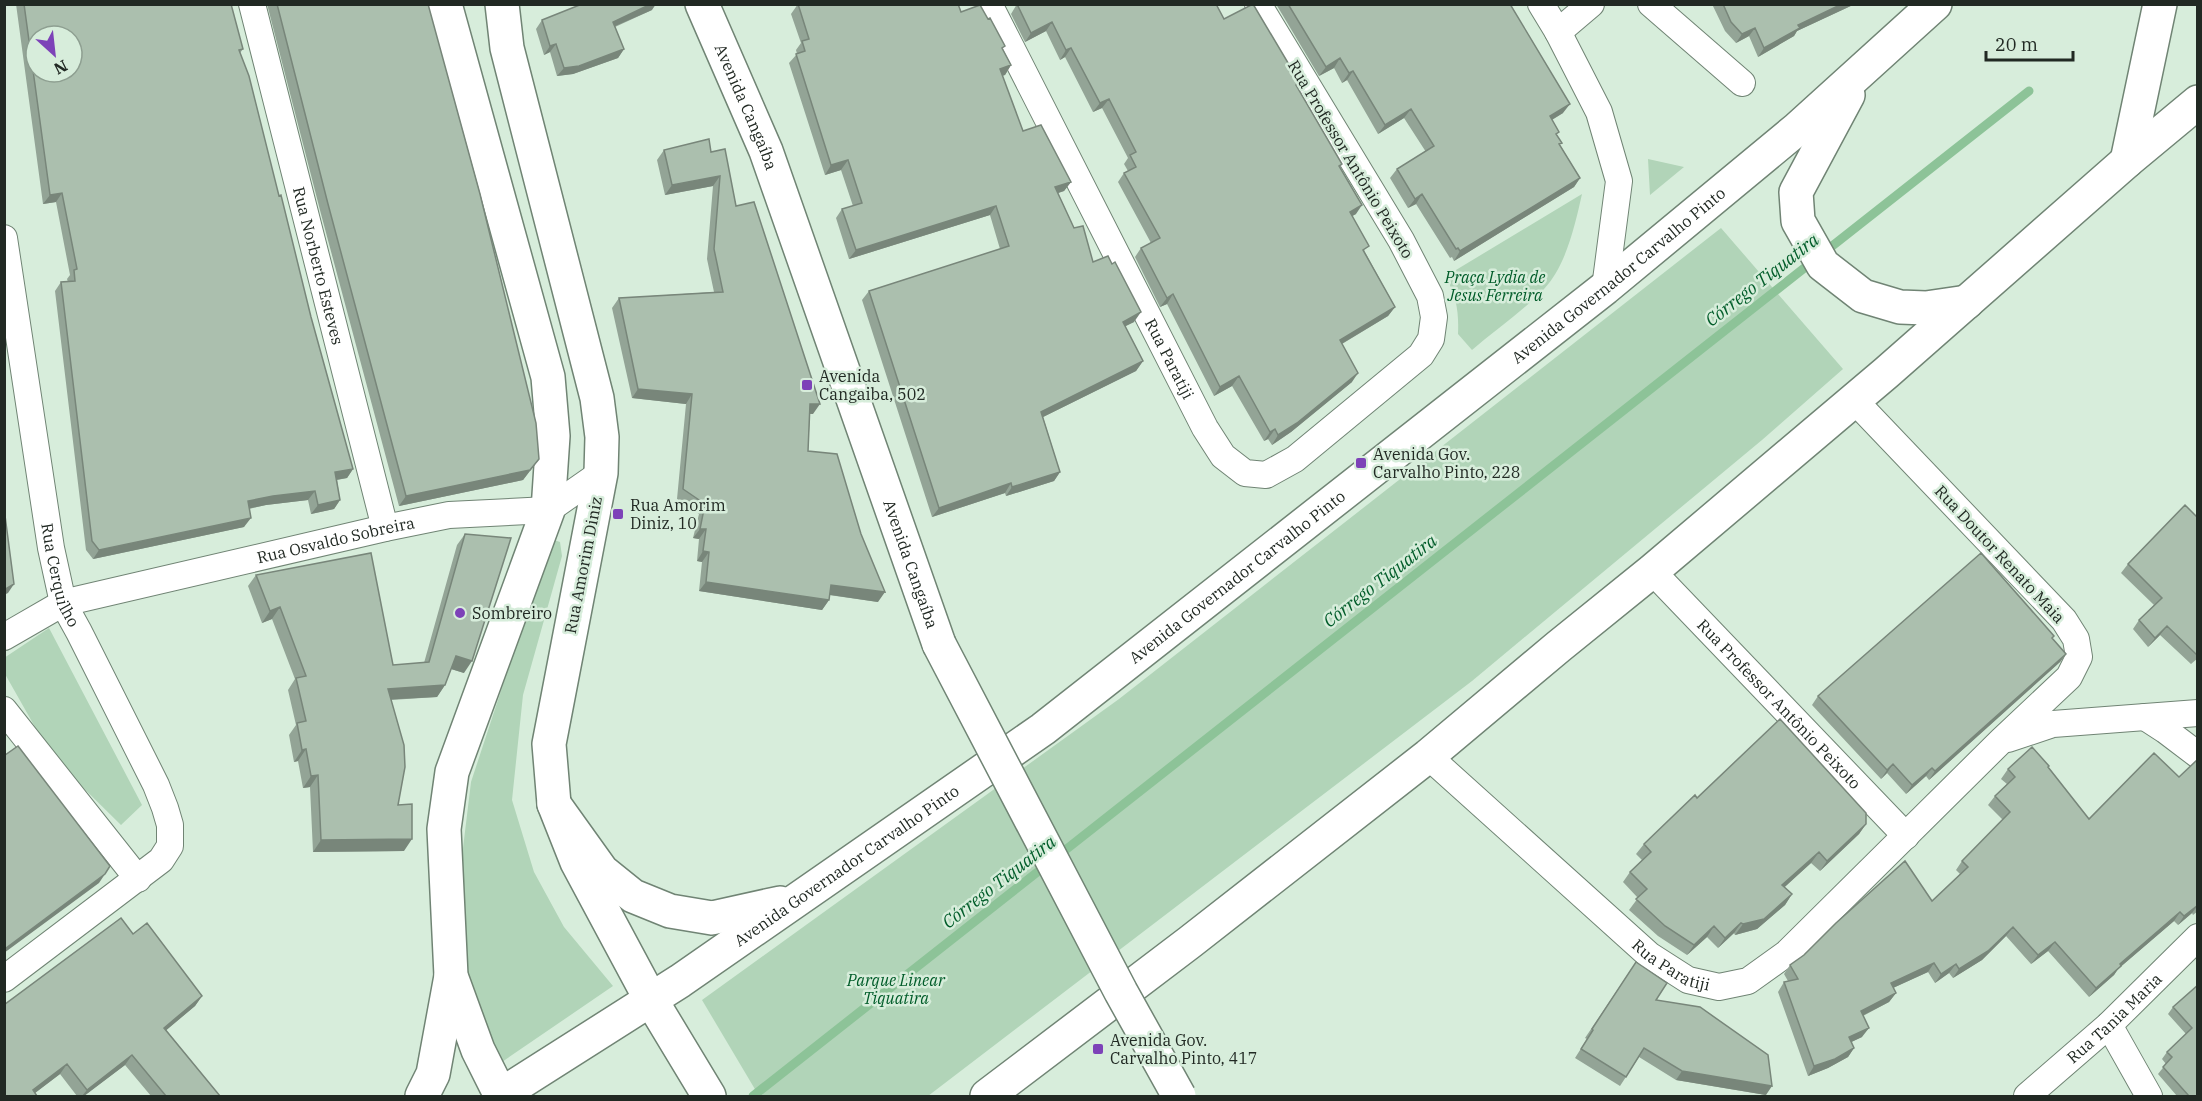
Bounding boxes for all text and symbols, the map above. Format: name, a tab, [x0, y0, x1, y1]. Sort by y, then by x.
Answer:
north arrow	[24, 24, 84, 84]
scale bar	[1986, 24, 2073, 62]
text: 20 m	[1995, 33, 2038, 56]
street label: Avenida Cangaíba	[711, 41, 782, 173]
text: N	[51, 56, 71, 79]
street label: Rua Professor Antônio Peixoto	[1284, 56, 1418, 262]
street label: Avenida Governador Carvalho Pinto	[1507, 183, 1729, 368]
street label: Rua Norberto Esteves	[289, 184, 348, 347]
water label: Córrego Tiquatira	[1700, 228, 1823, 331]
park label: Praça Lydia de Jesus Ferreira	[1444, 267, 1545, 305]
street label: Rua Paratiji	[1141, 315, 1199, 402]
place label: Avenida Cangaiba, 502	[819, 366, 926, 404]
marker: Avenida Cangaiba, 502	[800, 378, 814, 392]
place label: Avenida Gov. Carvalho Pinto, 228	[1373, 444, 1520, 482]
marker: Avenida Gov. Carvalho Pinto, 228	[1354, 456, 1368, 470]
street label: Rua Doutor Renato Maia	[1931, 481, 2069, 627]
street label: Avenida Governador Carvalho Pinto	[1125, 486, 1349, 668]
street label: Rua Amorim Diniz	[560, 495, 606, 635]
place label: Rua Amorim Diniz, 10	[630, 495, 726, 533]
street label: Avenida Cangaíba	[879, 497, 943, 631]
marker: Rua Amorim Diniz, 10	[611, 507, 625, 521]
street label: Rua Osvaldo Sobreira	[255, 512, 417, 568]
street label: Rua Cerquilho	[37, 522, 84, 630]
water label: Córrego Tiquatira	[1318, 529, 1441, 632]
place label: Sombreiro	[472, 603, 552, 623]
marker: Sombreiro	[453, 606, 467, 620]
street label: Rua Professor Antônio Peixoto	[1693, 615, 1865, 793]
street label: Avenida Governador Carvalho Pinto	[730, 780, 963, 950]
water label: Córrego Tiquatira	[937, 830, 1060, 933]
street label: Rua Paratiji	[1628, 935, 1712, 995]
street label: Rua Tania Maria	[2062, 968, 2166, 1067]
park label: Parque Linear Tiquatira	[846, 970, 946, 1008]
place label: Avenida Gov. Carvalho Pinto, 417	[1110, 1030, 1257, 1068]
marker: Avenida Gov. Carvalho Pinto, 417	[1091, 1042, 1105, 1056]

